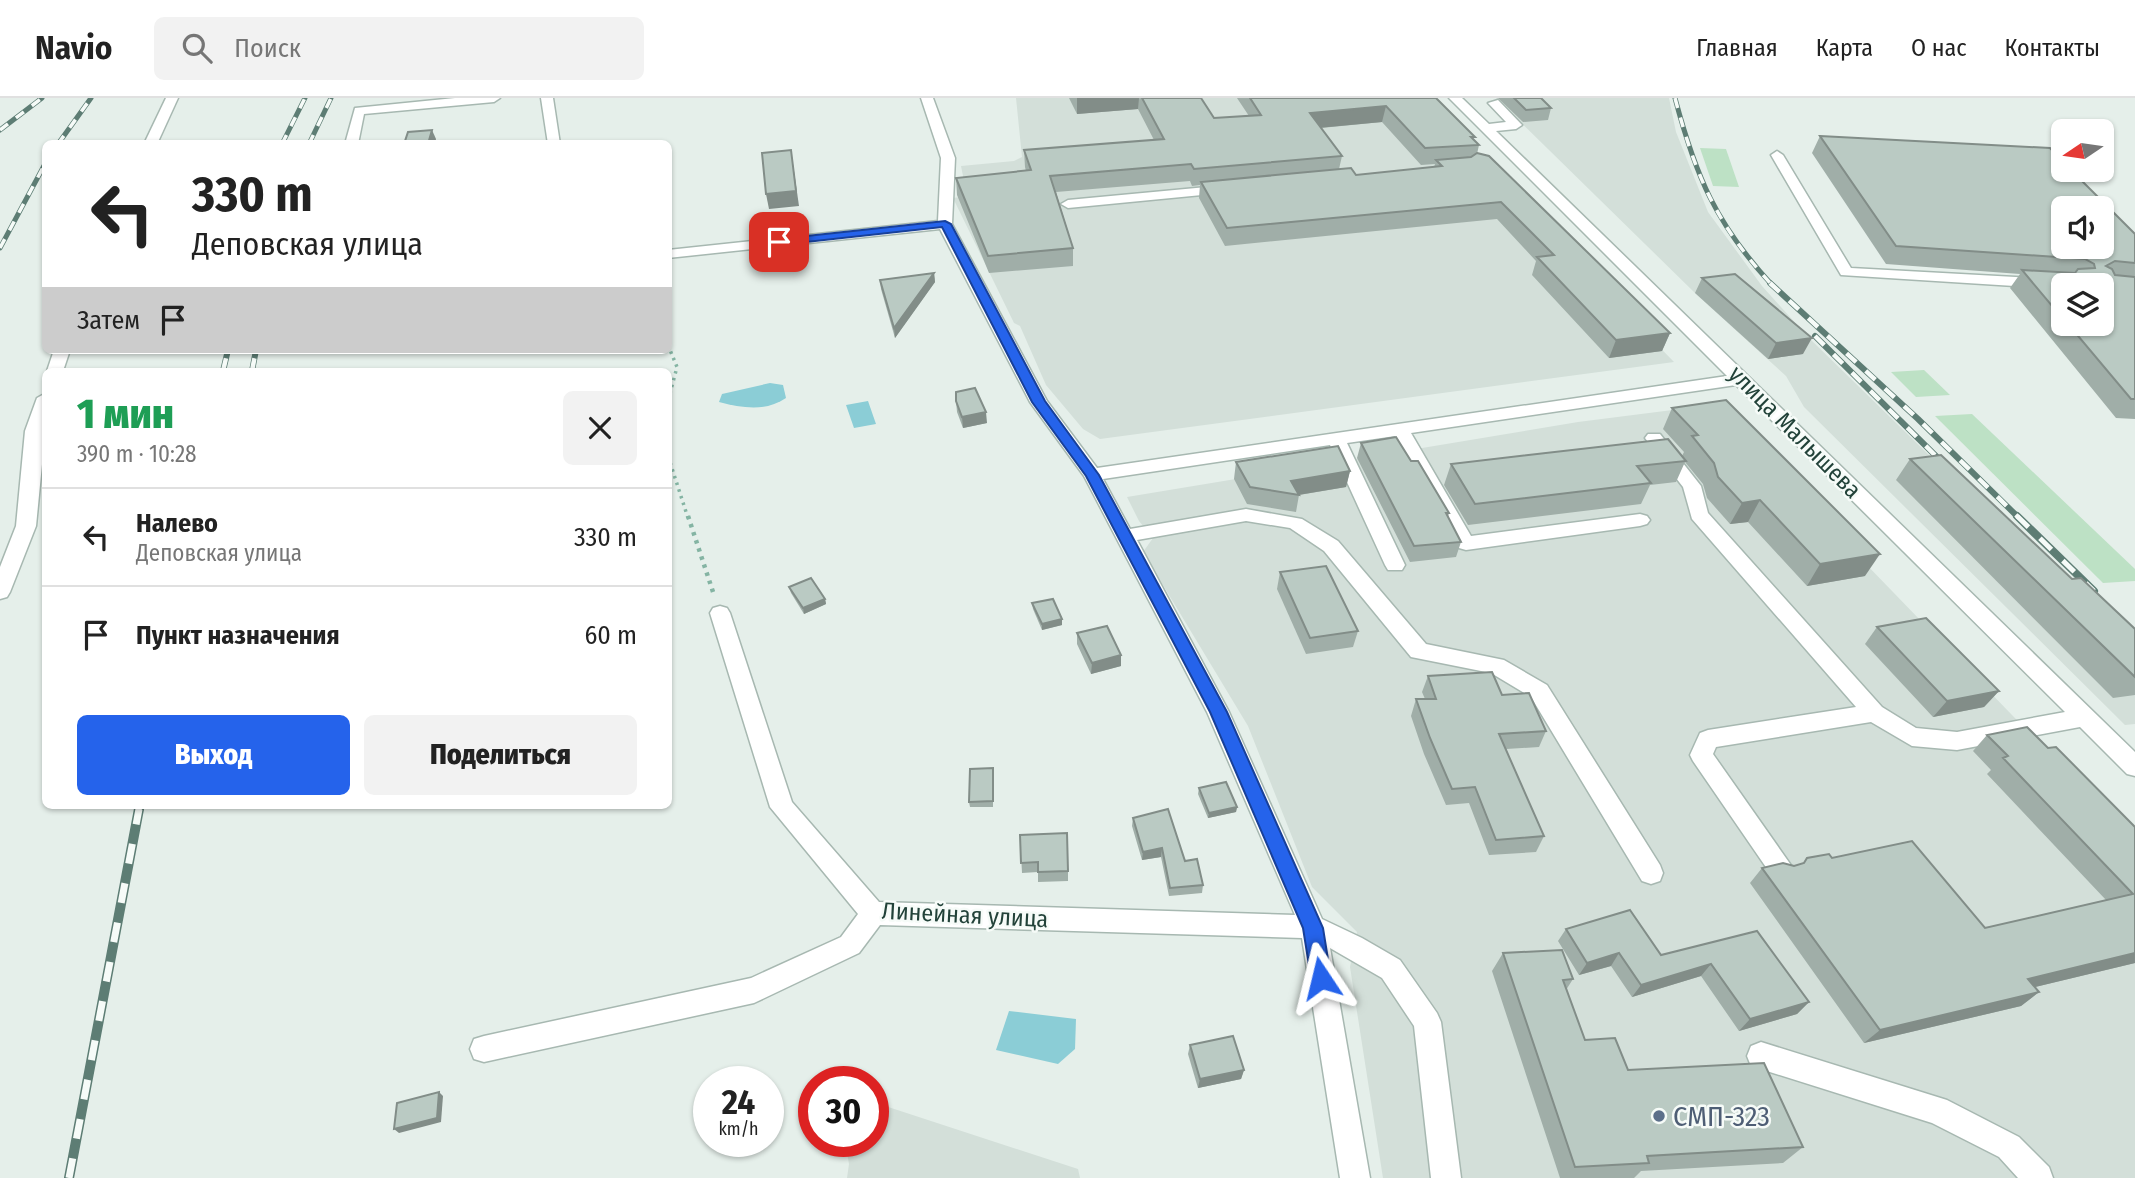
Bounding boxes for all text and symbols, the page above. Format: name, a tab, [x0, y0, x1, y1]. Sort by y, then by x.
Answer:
search box	[154, 17, 644, 80]
text: Navio	[35, 28, 112, 68]
icon: search	[178, 29, 216, 67]
text: Поиск	[234, 33, 301, 64]
text: Главная	[1696, 34, 1778, 62]
text: Карта	[1816, 34, 1873, 62]
text: О нас	[1911, 34, 1966, 62]
text: Контакты	[2004, 34, 2100, 62]
north arrow	[2051, 119, 2114, 182]
map controls	[2051, 119, 2114, 336]
text: 330 m	[192, 165, 313, 224]
icon: left	[77, 168, 168, 259]
button: sound	[2051, 196, 2114, 259]
pin	[749, 212, 809, 272]
icon: arrive	[760, 223, 798, 261]
text: Деповская улица	[192, 225, 423, 263]
button: layers	[2051, 273, 2114, 336]
icon: arrive	[154, 301, 192, 339]
text: Затем	[77, 305, 140, 336]
street label: улица Малышева	[1723, 360, 1867, 504]
text: 1 мин	[77, 389, 174, 439]
button: close	[563, 391, 637, 465]
text: 390 m · 10:28	[77, 440, 197, 468]
text: Налево	[136, 508, 218, 539]
icon: left	[77, 518, 115, 556]
text: 330 m	[574, 522, 637, 553]
text: Деповская улица	[136, 539, 302, 567]
icon: arrive	[77, 616, 115, 654]
text: Пункт назначения	[136, 620, 340, 651]
text: 60 m	[584, 620, 637, 651]
button: Выход	[77, 715, 350, 795]
button: Поделиться	[364, 715, 637, 795]
street label: Линейная улица	[881, 897, 1049, 933]
position arrow	[1284, 941, 1358, 1015]
speed limit sign: 30	[798, 1066, 889, 1157]
text: 24	[722, 1081, 755, 1123]
place label: СМП-323	[1673, 1100, 1770, 1133]
marker: СМП-323	[1651, 1108, 1667, 1124]
text: km/h	[718, 1118, 759, 1140]

